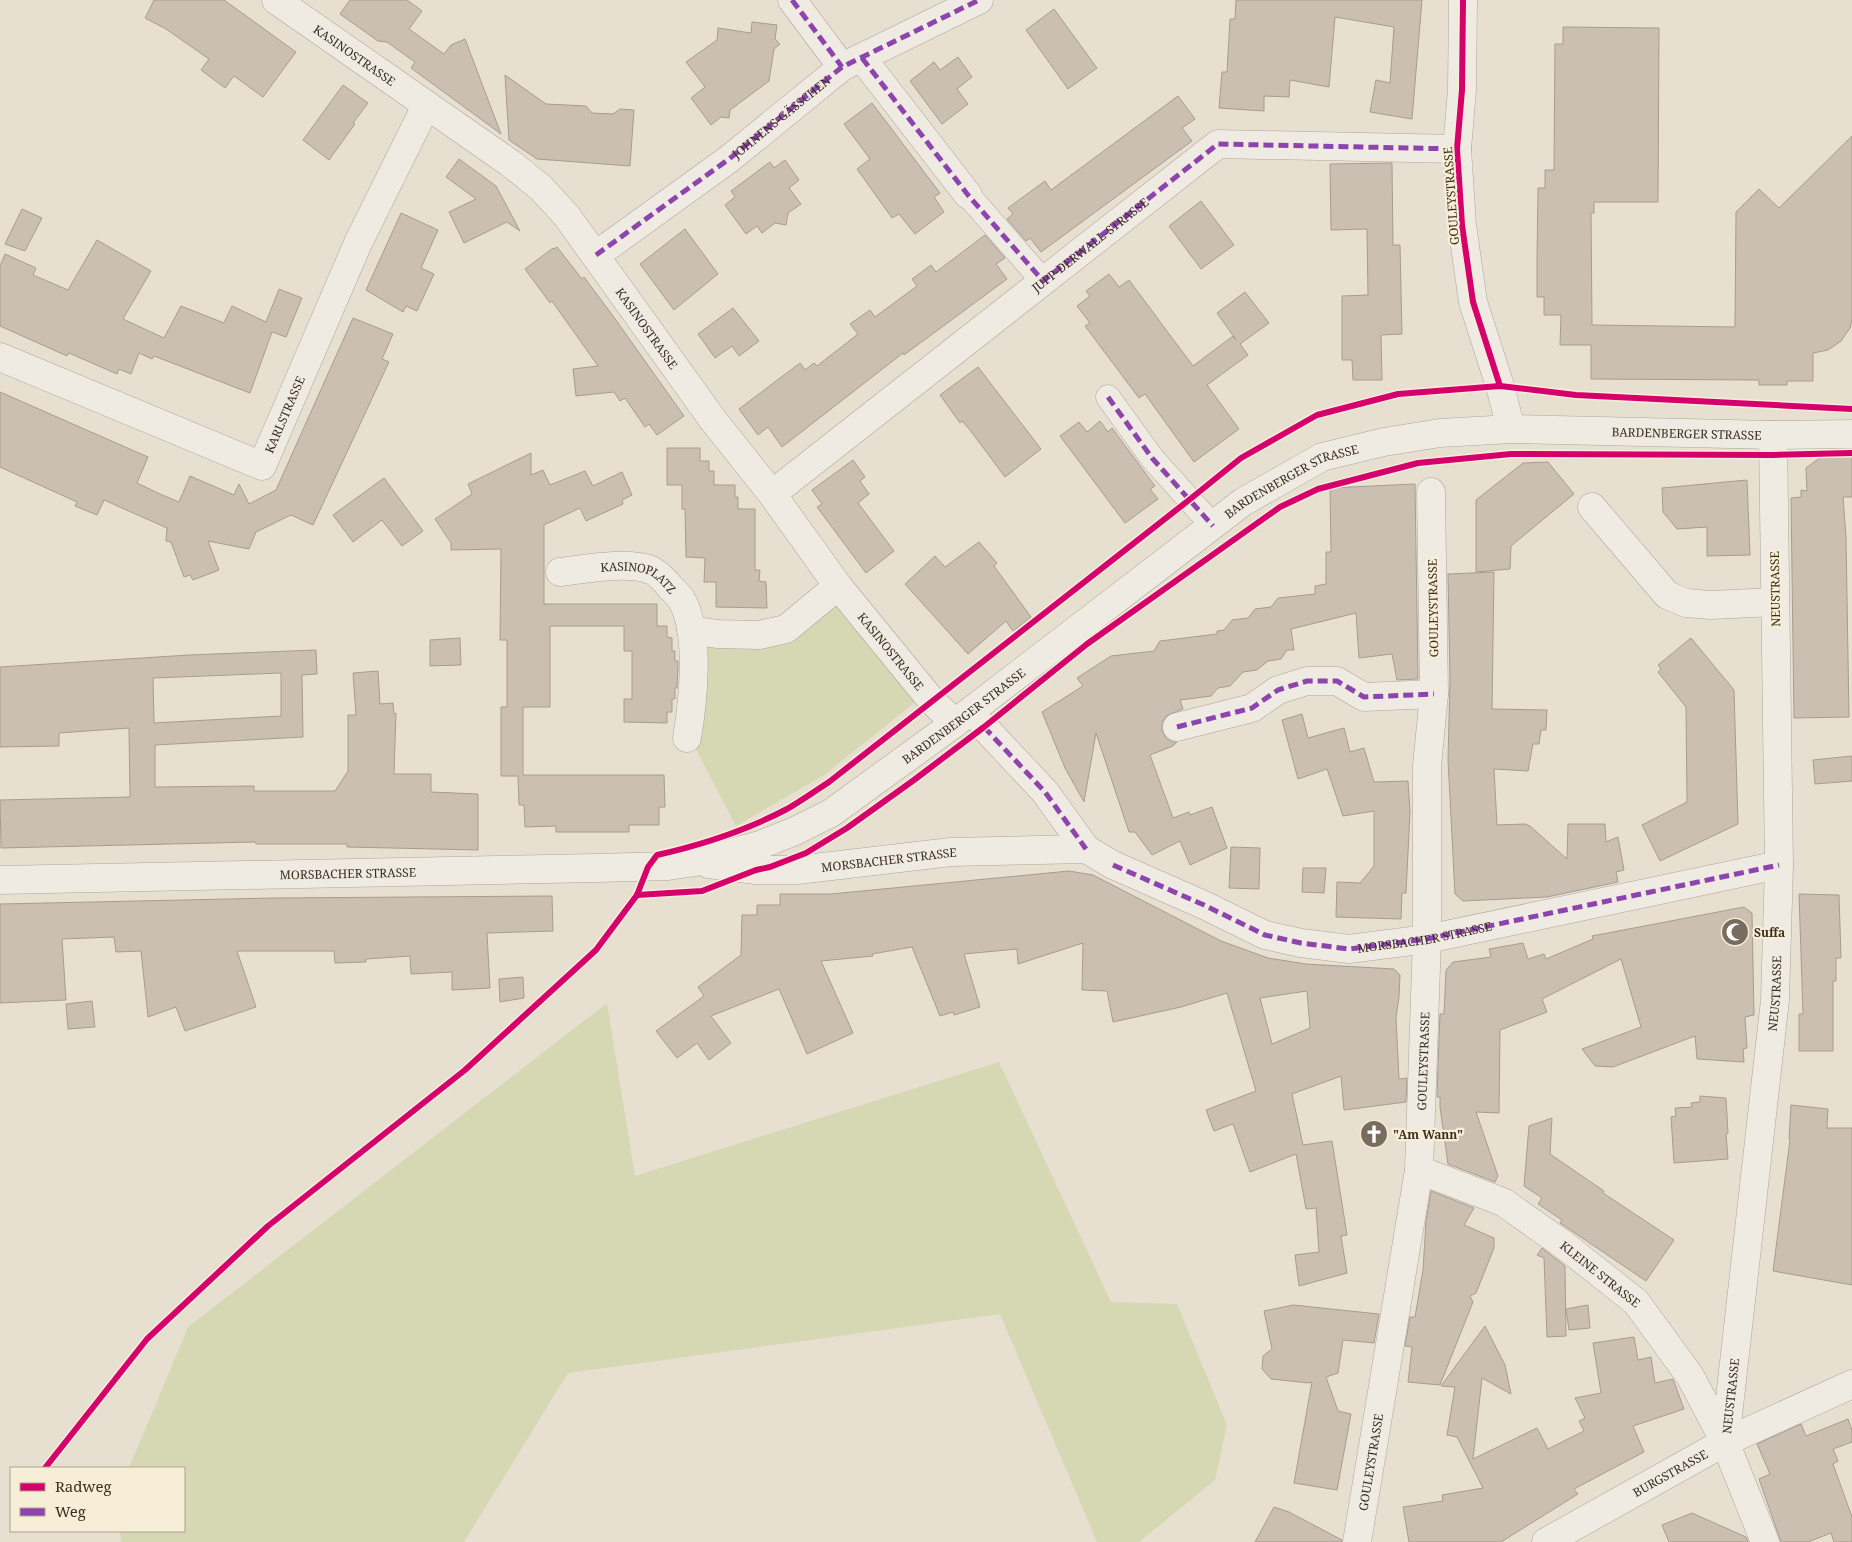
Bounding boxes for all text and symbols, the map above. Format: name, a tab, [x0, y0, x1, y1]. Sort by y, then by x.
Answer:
street label: KASINOSTRASSE	[310, 20, 399, 89]
street label: JOHNENS-GÄSSCHEN	[727, 71, 834, 163]
street label: GOULEYSTRASSE	[1439, 146, 1463, 246]
street label: JUPP-DERWALL-STRASSE	[1027, 193, 1152, 296]
street label: KASINOSTRASSE	[612, 284, 682, 372]
street label: KARLSTRASSE	[260, 373, 308, 456]
street label: BARDENBERGER STRASSE	[1611, 423, 1762, 443]
street label: BARDENBERGER STRASSE	[1221, 440, 1360, 522]
street label: NEUSTRASSE	[1766, 551, 1784, 627]
street label: KASINOPLATZ	[600, 557, 680, 597]
street label: GOULEYSTRASSE	[1424, 559, 1442, 657]
street label: KASINOSTRASSE	[854, 608, 928, 694]
street label: BARDENBERGER STRASSE	[898, 664, 1029, 767]
street label: MORSBACHER STRASSE	[820, 843, 957, 876]
street label: MORSBACHER STRASSE	[280, 863, 416, 883]
street label: MORSBACHER STRASSE	[1356, 917, 1493, 956]
mosque icon: Suffa	[1720, 917, 1750, 947]
place label: Suffa	[1754, 924, 1785, 941]
street label: NEUSTRASSE	[1763, 955, 1785, 1032]
street label: GOULEYSTRASSE	[1413, 1012, 1433, 1111]
church icon: "Am Wann"	[1359, 1119, 1389, 1149]
place label: "Am Wann"	[1393, 1126, 1463, 1143]
street label: KLEINE STRASSE	[1557, 1237, 1644, 1311]
street label: NEUSTRASSE	[1717, 1357, 1743, 1435]
street label: GOULEYSTRASSE	[1354, 1412, 1387, 1512]
street label: BURGSTRASSE	[1629, 1445, 1710, 1500]
legend	[10, 1467, 185, 1532]
text: Radweg	[55, 1476, 112, 1496]
text: Weg	[55, 1501, 86, 1521]

